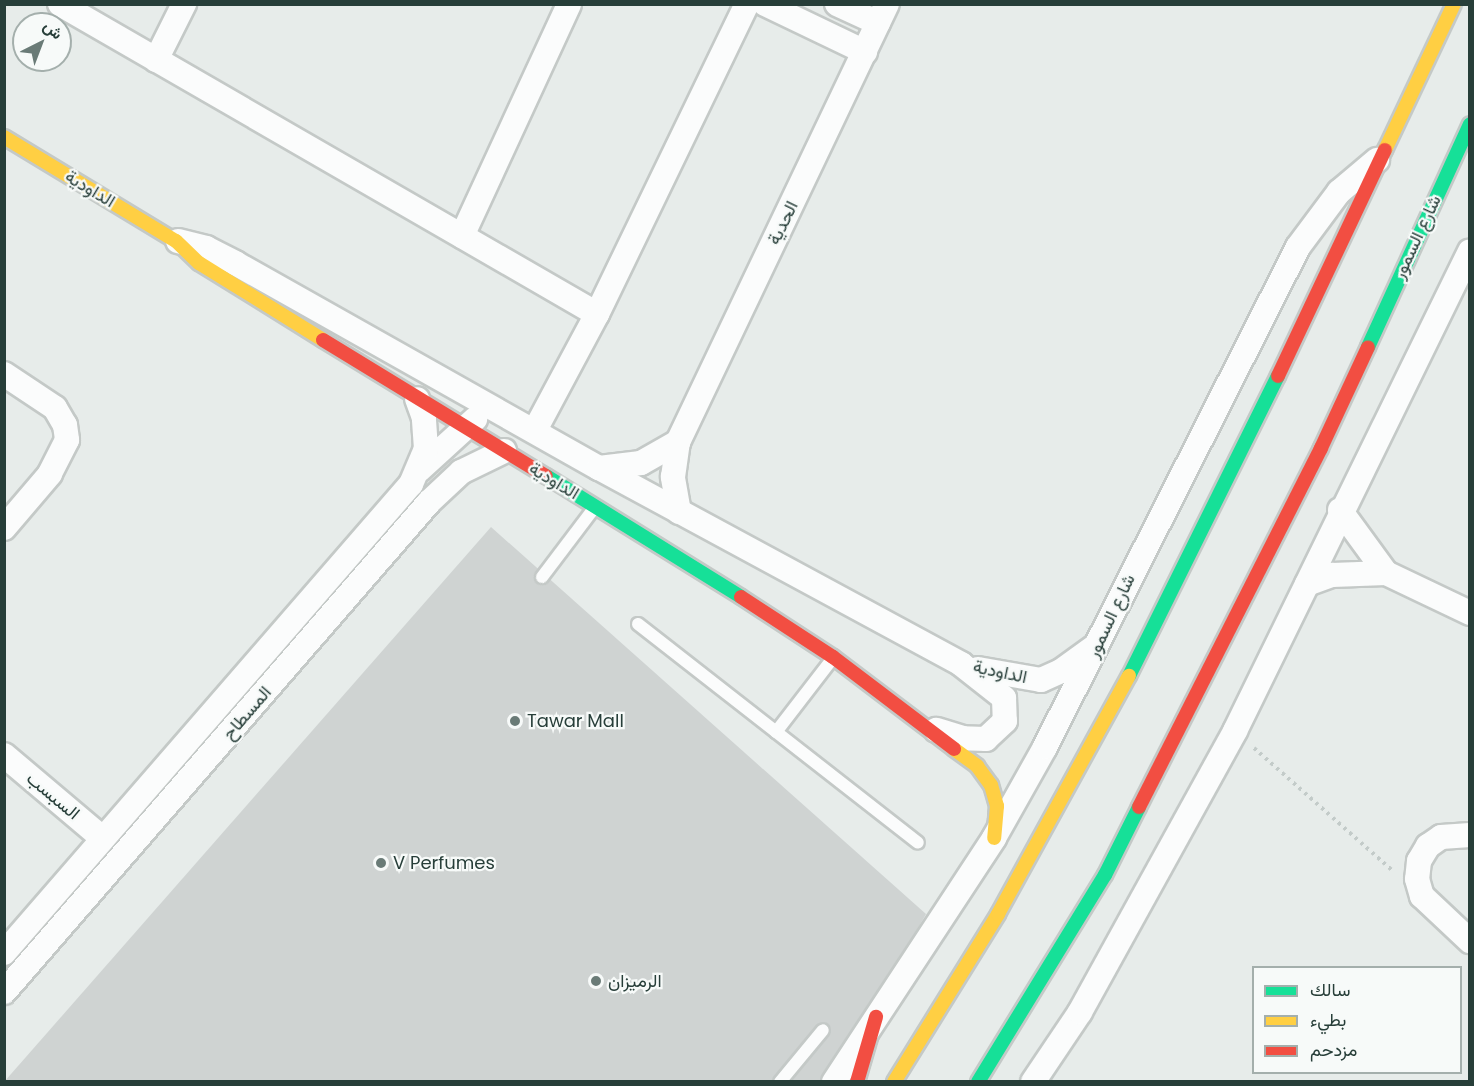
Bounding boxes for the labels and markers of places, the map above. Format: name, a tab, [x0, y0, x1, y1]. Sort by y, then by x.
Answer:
place label: Tawar Mall	[527, 710, 624, 732]
marker: Tawar Mall	[508, 714, 522, 728]
place label: V Perfumes	[393, 852, 495, 874]
marker: V Perfumes	[374, 856, 388, 870]
place label: الرميزان	[608, 970, 662, 992]
marker: الرميزان	[589, 974, 603, 988]

